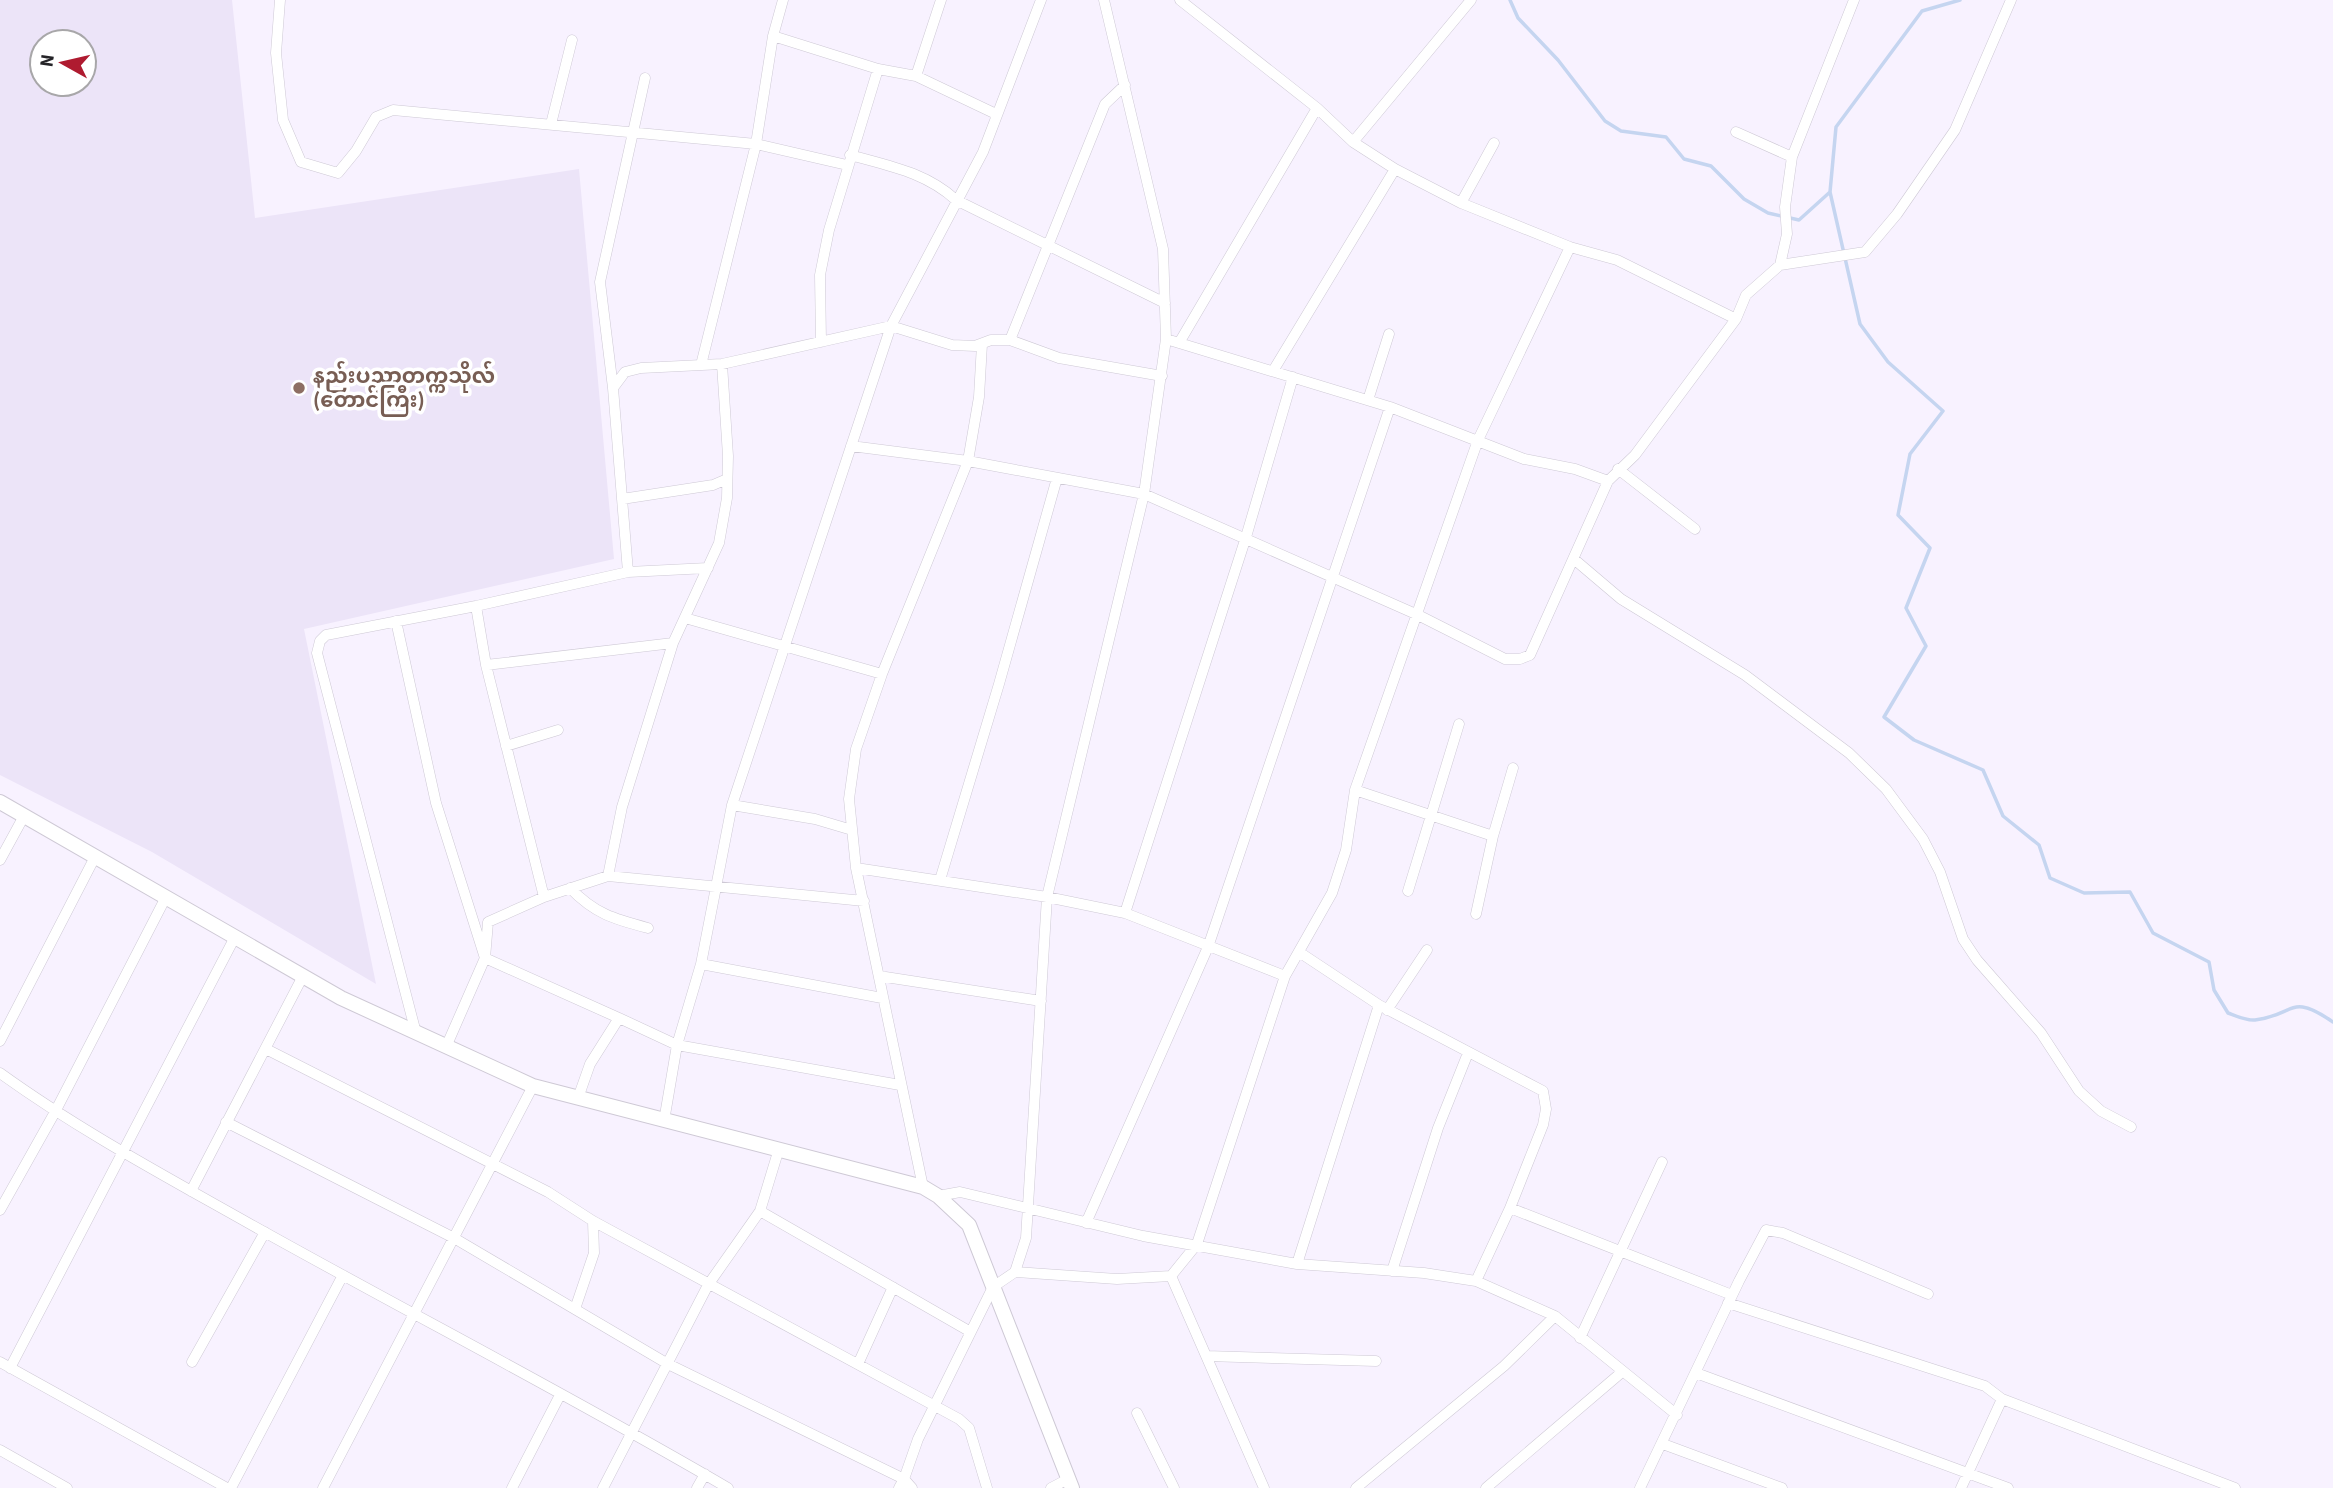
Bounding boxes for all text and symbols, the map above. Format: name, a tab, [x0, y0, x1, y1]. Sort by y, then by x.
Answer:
north arrow	[28, 28, 98, 98]
text: N	[33, 53, 62, 69]
place label: နည်းပညာတက္ကသိုလ် (တောင်ကြီး)	[313, 360, 495, 417]
marker: နည်းပညာတက္ကသိုလ် (တောင်ကြီး)	[291, 380, 307, 396]

